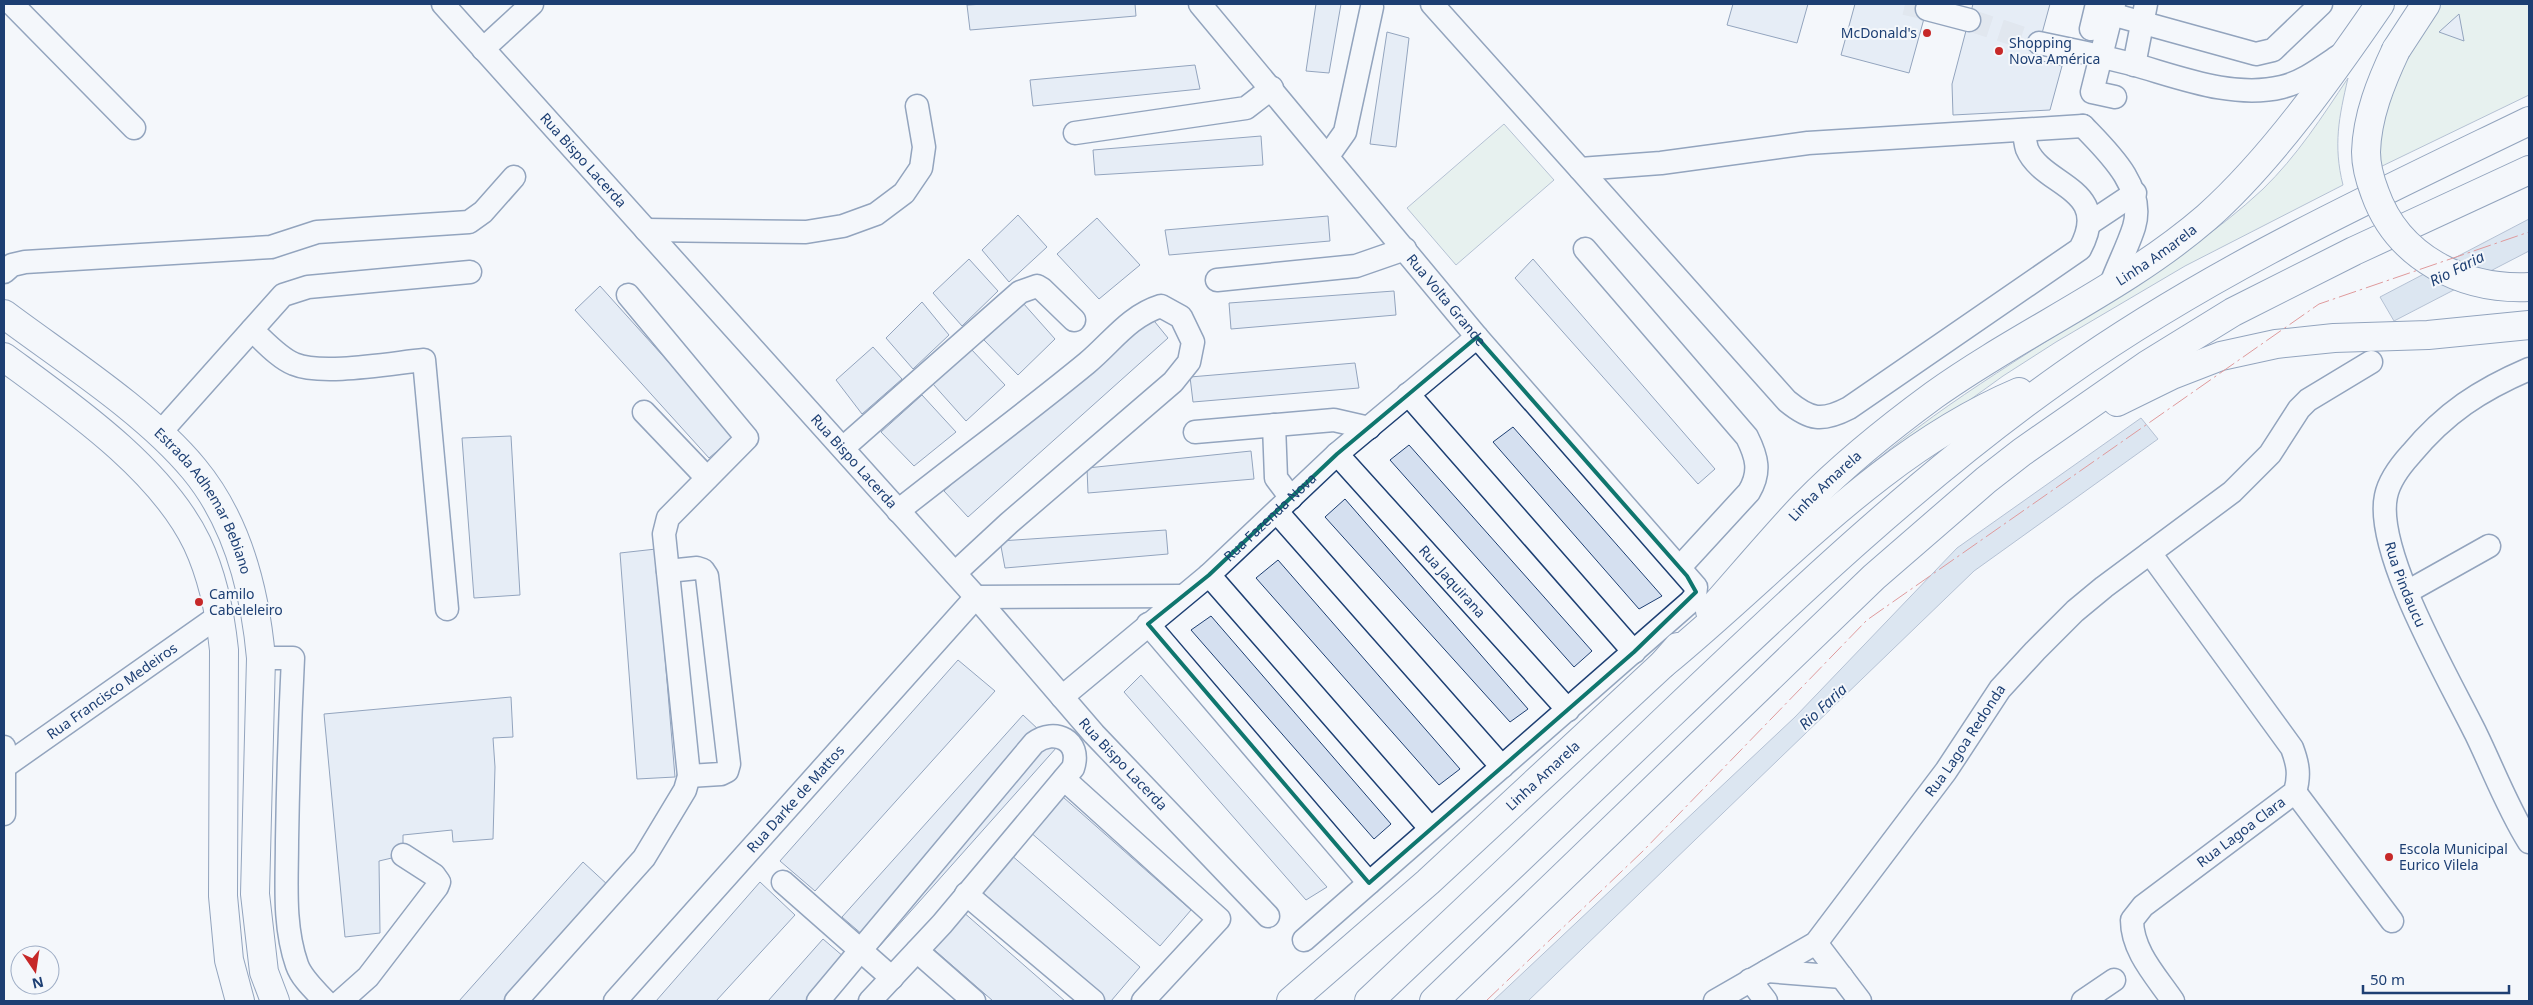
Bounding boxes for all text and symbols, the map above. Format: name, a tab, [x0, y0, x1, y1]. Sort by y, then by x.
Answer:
place label: McDonald's	[1841, 23, 1917, 42]
marker: McDonald's	[1921, 27, 1933, 39]
place label: Shopping Nova América	[2009, 33, 2100, 68]
marker: Shopping Nova América	[1993, 45, 2005, 57]
street label: Rua Bispo Lacerda	[536, 109, 631, 211]
street label: Linha Amarela	[2112, 220, 2200, 290]
water label: Rio Faria	[2426, 246, 2488, 290]
street label: Rua Volta Grande	[1403, 250, 1491, 350]
street label: Rua Bispo Lacerda	[807, 410, 902, 512]
street label: Estrada Adhemar Bebiano	[151, 423, 256, 576]
street label: Linha Amarela	[1784, 446, 1865, 525]
street label: Rua Fazenda Nova	[1219, 468, 1320, 565]
street label: Rua Pindaucu	[2381, 539, 2431, 630]
street label: Rua Jaquirana	[1415, 541, 1490, 622]
place label: Camilo Cabeleleiro	[209, 584, 283, 619]
marker: Camilo Cabeleleiro	[193, 596, 205, 608]
street label: Rua Francisco Medeiros	[43, 638, 181, 743]
water label: Rio Faria	[1794, 679, 1851, 734]
street label: Rua Lagoa Redonda	[1920, 681, 2009, 800]
street label: Rua Bispo Lacerda	[1075, 713, 1172, 814]
street label: Linha Amarela	[1501, 736, 1584, 814]
street label: Rua Darke de Mattos	[742, 741, 848, 856]
street label: Rua Lagoa Clara	[2193, 792, 2289, 871]
place label: Escola Municipal Eurico Vilela	[2399, 839, 2508, 874]
marker: Escola Municipal Eurico Vilela	[2383, 851, 2395, 863]
north arrow	[10, 945, 60, 995]
scale bar	[2363, 962, 2509, 994]
text: 50 m	[2370, 969, 2405, 989]
text: N	[30, 973, 46, 994]

